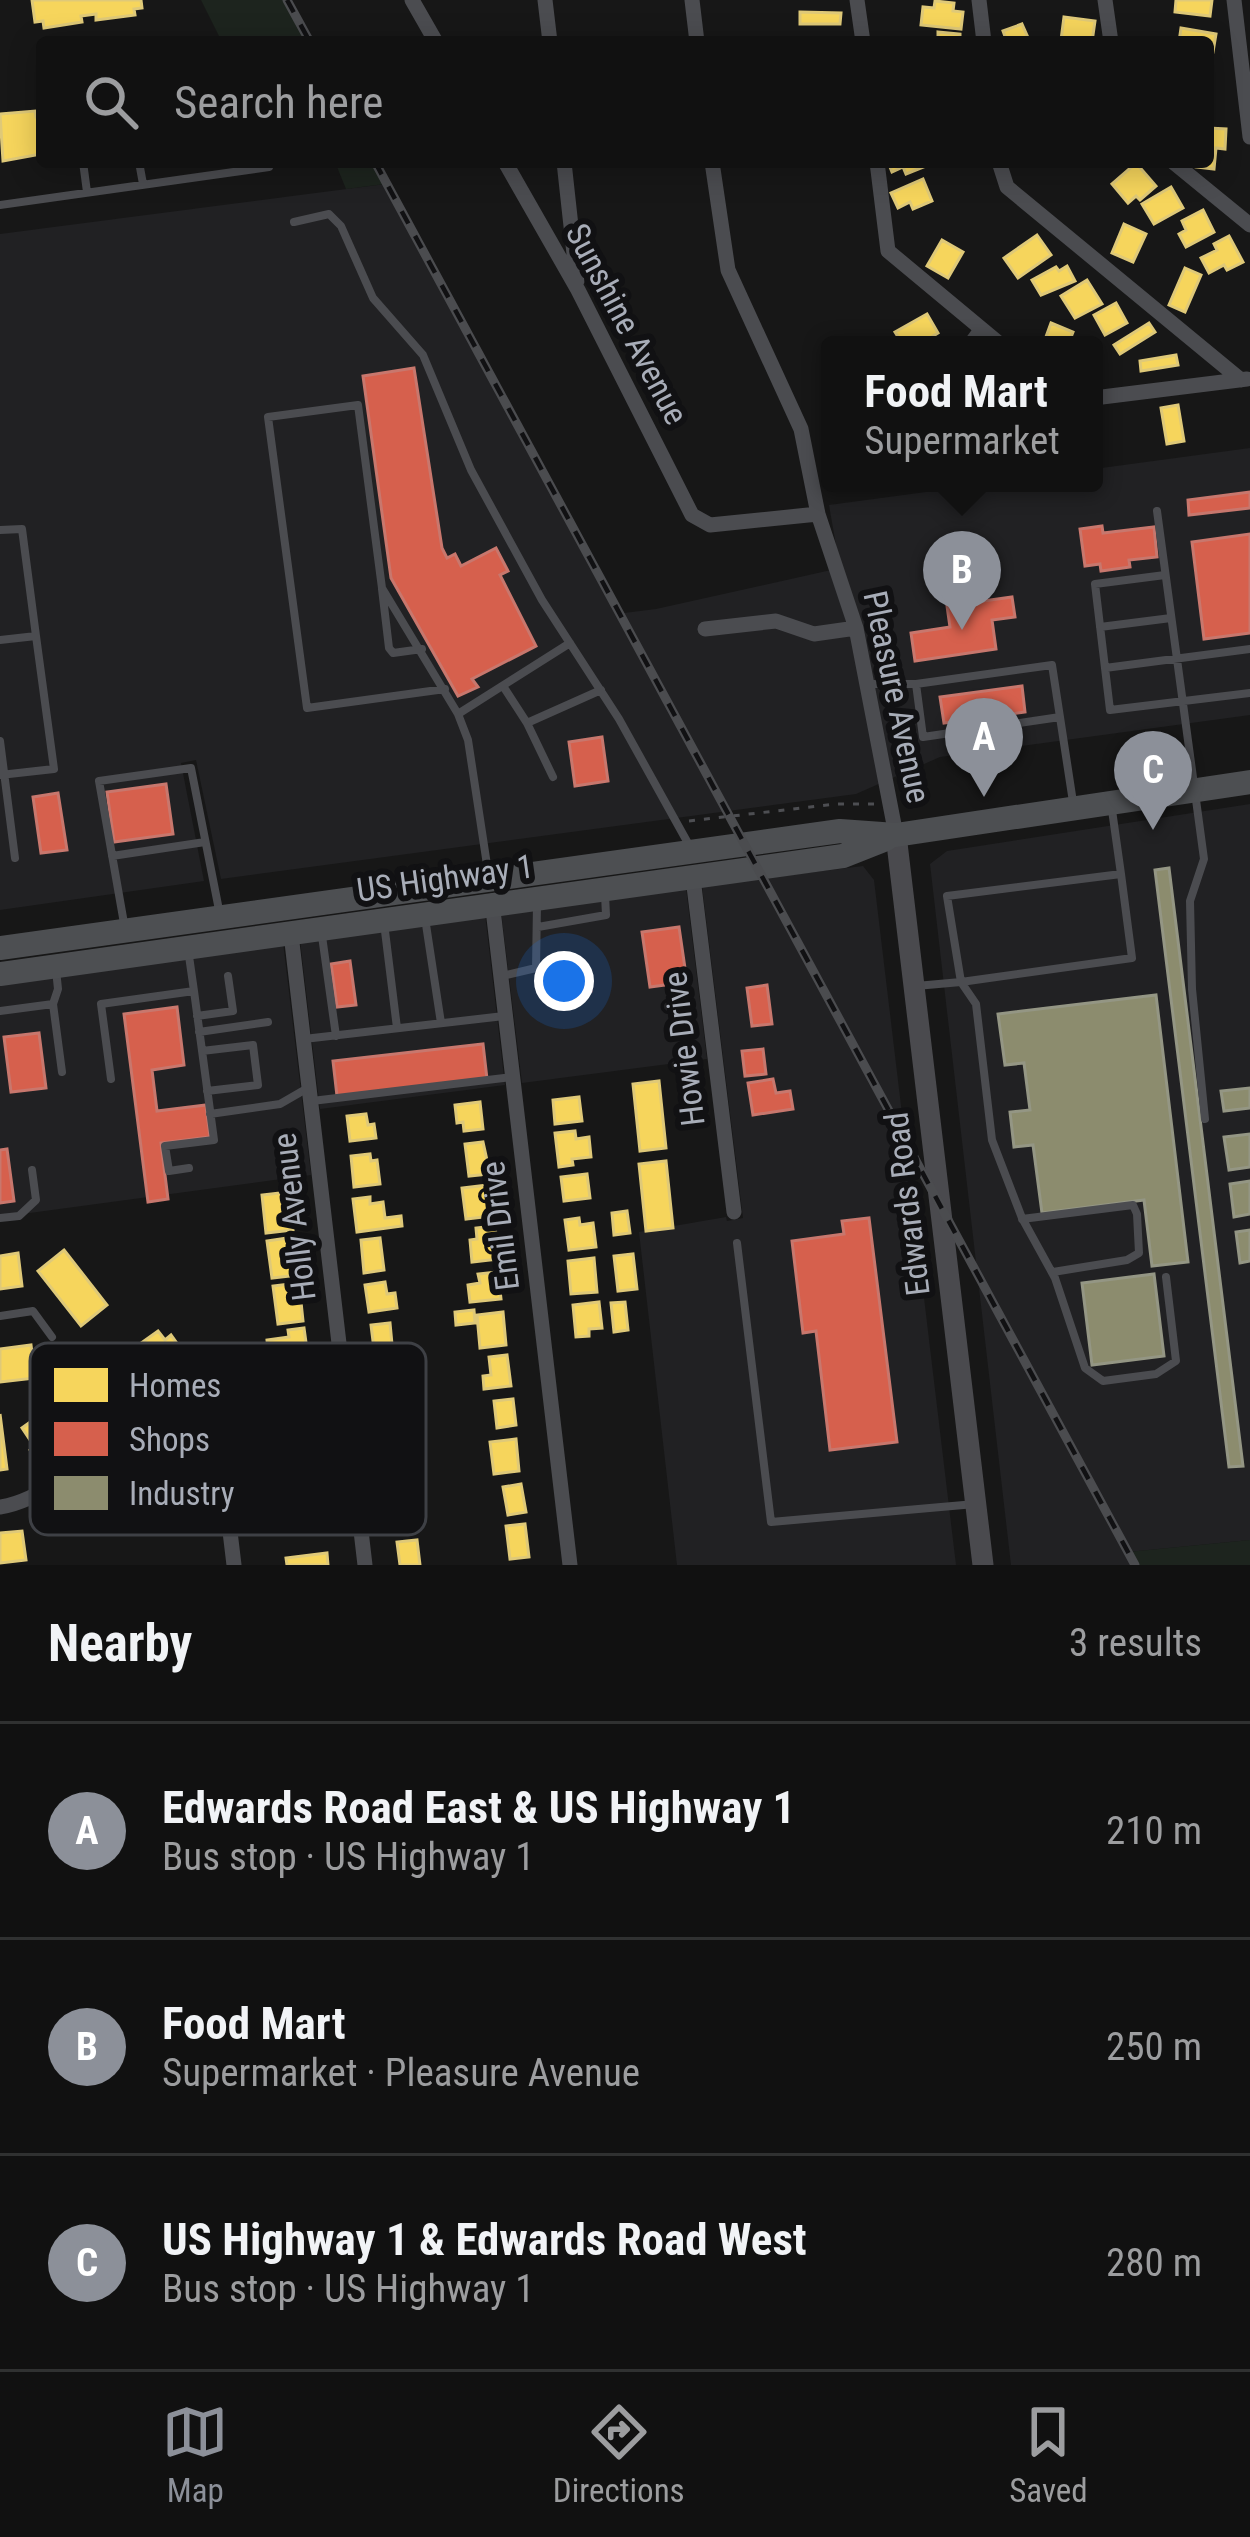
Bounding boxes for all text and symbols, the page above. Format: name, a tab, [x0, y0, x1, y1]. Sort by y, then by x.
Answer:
search box	[36, 36, 1214, 168]
icon: search	[78, 69, 144, 135]
text: Search here	[174, 76, 383, 129]
street label: Sunshine Avenue	[558, 217, 696, 431]
popup	[821, 336, 1103, 492]
text: Food Mart	[864, 365, 1048, 418]
text: Supermarket	[864, 418, 1060, 464]
pin: B	[923, 531, 1001, 630]
street label: Pleasure Avenue	[855, 587, 939, 807]
pin: A	[945, 698, 1023, 797]
pin: C	[1114, 731, 1192, 830]
street label: US Highway 1	[354, 846, 536, 910]
your location	[534, 951, 594, 1011]
street label: Howie Drive	[655, 970, 713, 1128]
street label: Edwards Road	[876, 1110, 938, 1298]
street label: Holly Avenue	[264, 1131, 324, 1303]
street label: Emil Drive	[473, 1159, 527, 1293]
legend	[30, 1343, 426, 1535]
text: Homes	[129, 1366, 221, 1405]
text: Shops	[129, 1420, 210, 1459]
text: Industry	[129, 1474, 235, 1513]
text: Nearby	[48, 1614, 192, 1673]
text: 3 results	[1069, 1620, 1202, 1666]
text: Edwards Road East & US Highway 1	[162, 1781, 795, 1834]
text: A	[75, 1808, 99, 1854]
text: 210 m	[1106, 1808, 1202, 1854]
text: Bus stop · US Highway 1	[162, 1834, 535, 1880]
text: Food Mart	[162, 1997, 346, 2050]
text: B	[76, 2024, 98, 2070]
text: 250 m	[1106, 2024, 1202, 2070]
text: Supermarket · Pleasure Avenue	[162, 2050, 640, 2096]
text: US Highway 1 & Edwards Road West	[162, 2213, 807, 2266]
text: C	[76, 2240, 98, 2286]
text: 280 m	[1106, 2240, 1202, 2286]
text: Bus stop · US Highway 1	[162, 2266, 535, 2312]
tab: Map	[162, 2399, 228, 2510]
tab: Directions	[553, 2399, 685, 2510]
tab: Saved	[1009, 2399, 1088, 2510]

